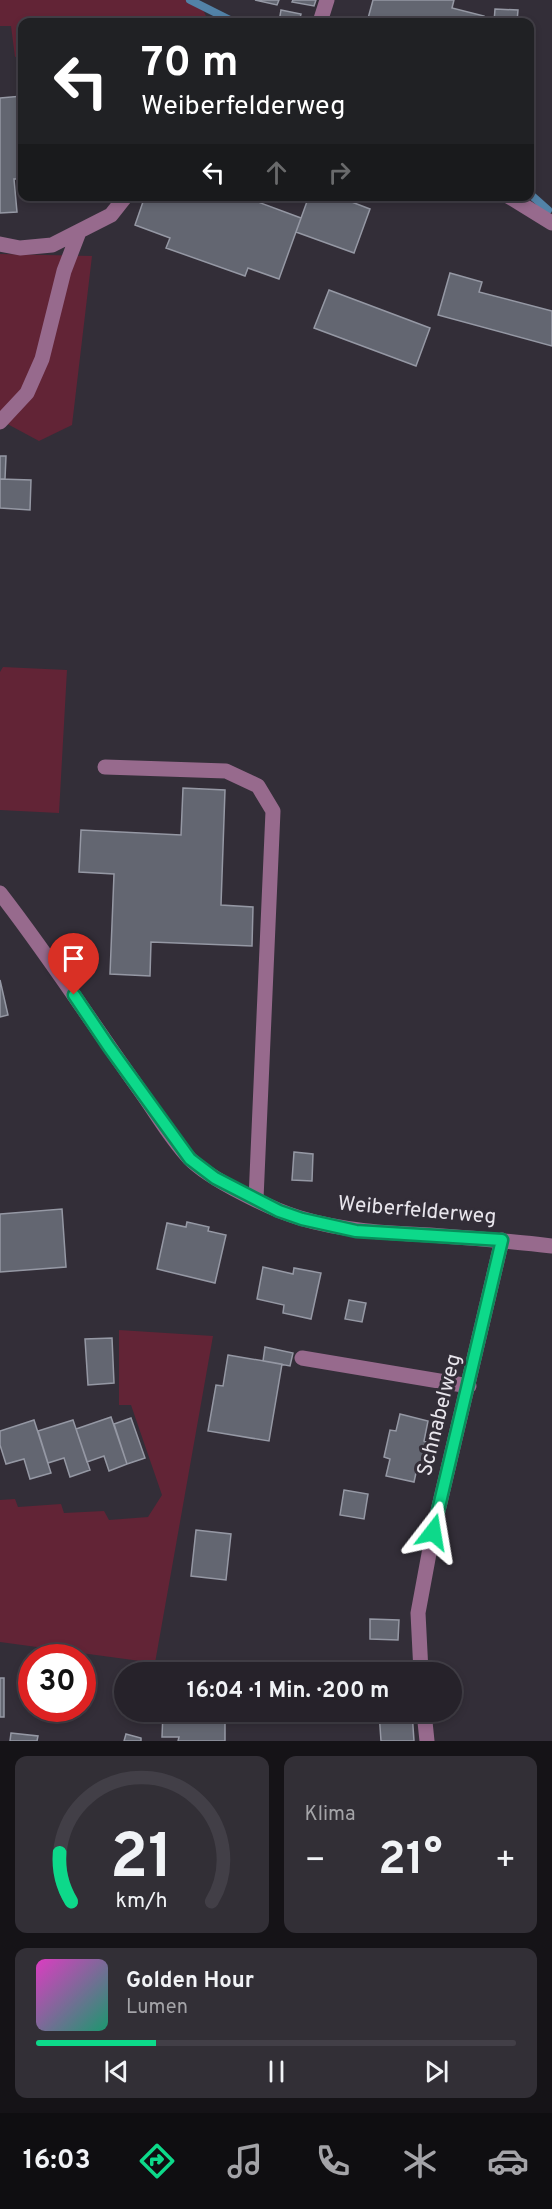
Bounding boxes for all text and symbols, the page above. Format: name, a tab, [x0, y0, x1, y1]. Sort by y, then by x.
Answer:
text: 70 m	[141, 38, 239, 91]
icon: left	[42, 42, 120, 120]
text: Weiberfelderweg	[141, 90, 345, 124]
icon: left	[197, 156, 230, 189]
icon: ahead	[260, 156, 293, 189]
icon: right	[323, 156, 356, 189]
pin	[48, 933, 99, 995]
icon: arrive	[57, 942, 90, 975]
street label: Weiberfelderweg	[337, 1191, 497, 1231]
street label: Schnabelweg	[412, 1351, 468, 1479]
position arrow	[401, 1500, 465, 1564]
speed limit sign: 30	[18, 1644, 96, 1722]
text: 16:04 · 1 Min. · 200 m	[187, 1678, 389, 1705]
text: Klima	[305, 1802, 356, 1828]
text: 21	[110, 1821, 173, 1900]
text: 21°	[378, 1833, 442, 1890]
text: −	[305, 1841, 326, 1883]
text: +	[495, 1841, 516, 1883]
text: km/h	[116, 1888, 168, 1915]
text: Golden Hour	[126, 1968, 254, 1995]
text: Lumen	[126, 1995, 188, 2021]
icon: previous	[100, 2055, 133, 2088]
icon: pause	[260, 2055, 293, 2088]
icon: next	[420, 2055, 453, 2088]
icon: directions	[136, 2140, 178, 2182]
icon: music	[224, 2140, 266, 2182]
icon: phone	[312, 2140, 354, 2182]
icon: climate	[399, 2140, 441, 2182]
icon: car	[487, 2140, 529, 2182]
text: 16:03	[23, 2144, 91, 2178]

